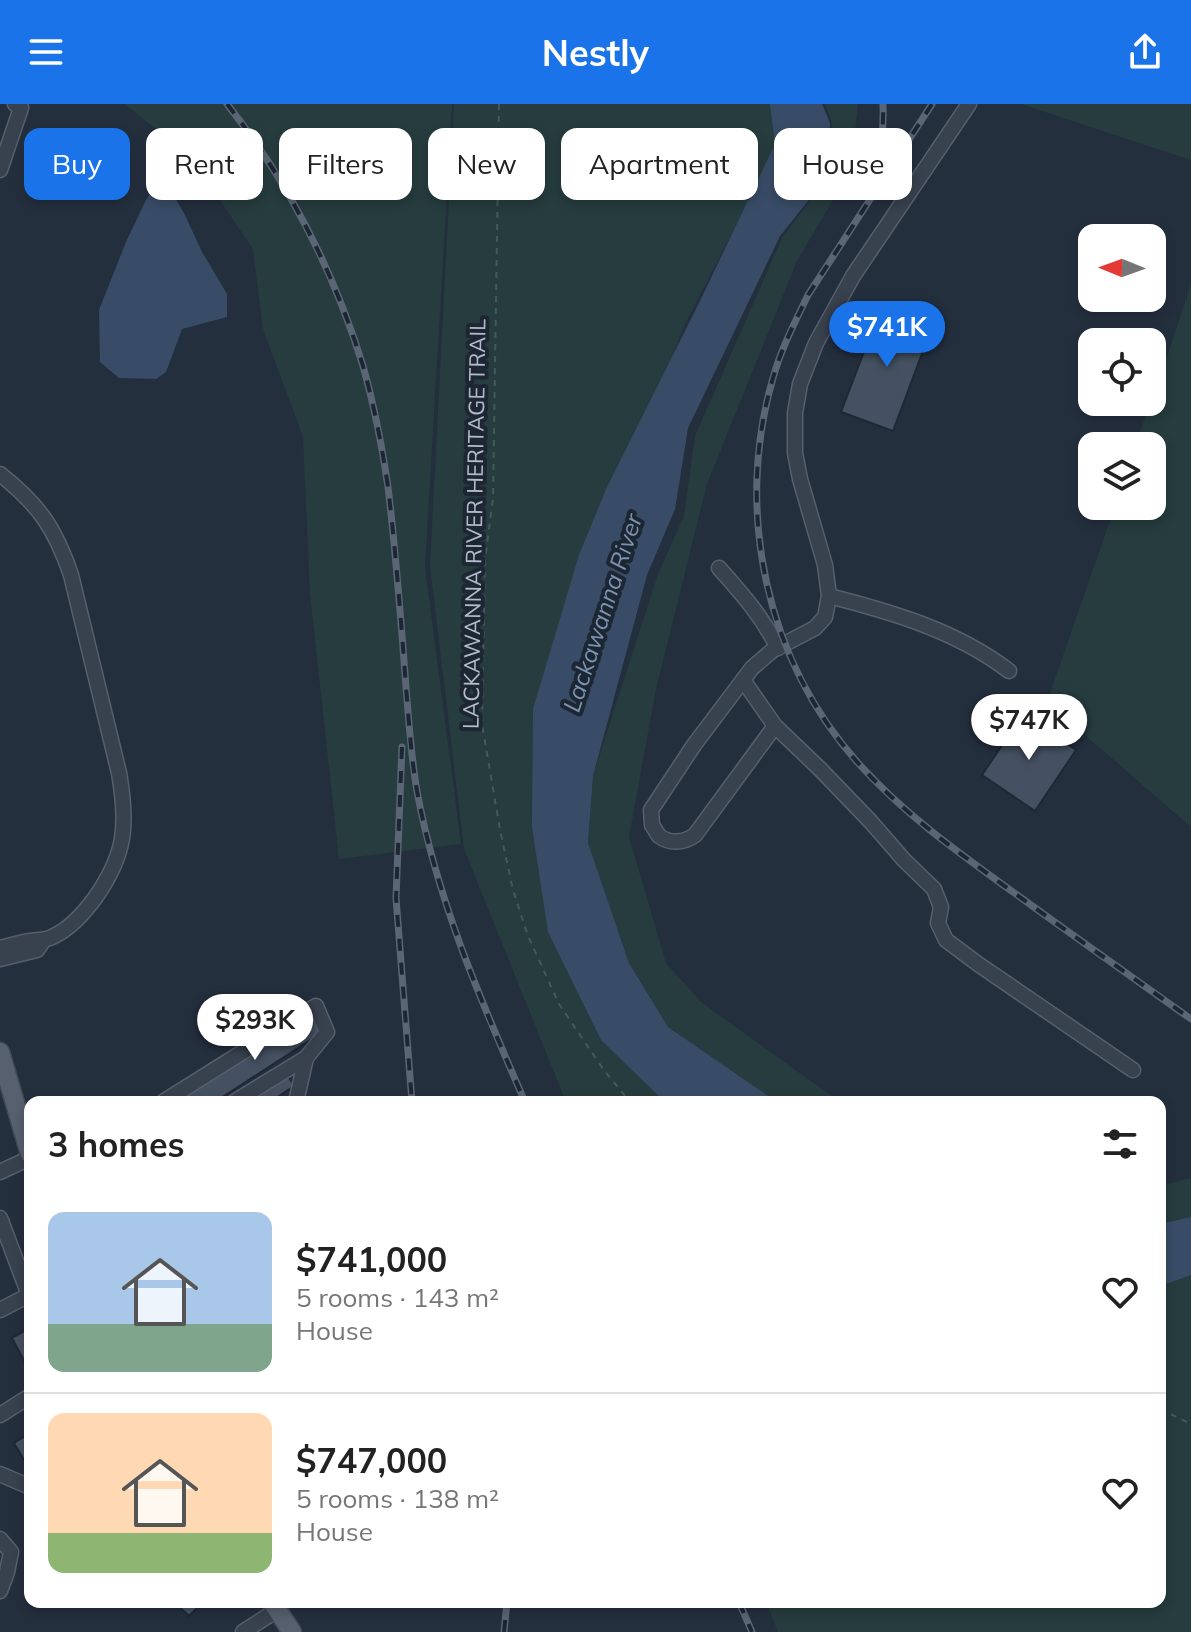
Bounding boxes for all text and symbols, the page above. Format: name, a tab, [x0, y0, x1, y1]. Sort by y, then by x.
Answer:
icon: menu	[24, 30, 68, 74]
text: Nestly	[542, 30, 649, 75]
icon: share	[1123, 30, 1167, 74]
chip: Buy	[24, 128, 130, 200]
chip: Rent	[146, 128, 263, 200]
chip: Filters	[279, 128, 412, 200]
chip: New	[428, 128, 545, 200]
chip: Apartment	[561, 128, 758, 200]
chip: House	[774, 128, 912, 200]
north arrow	[1078, 224, 1166, 312]
map controls	[1078, 224, 1166, 520]
pin: $741K	[831, 301, 943, 369]
text: $741K	[847, 310, 927, 343]
street label: LACKAWANNA RIVER HERITAGE TRAIL	[456, 319, 492, 729]
button: locate	[1078, 328, 1166, 416]
button: layers	[1078, 432, 1166, 520]
water label: Lackawanna River	[556, 509, 649, 715]
pin: $747K	[973, 694, 1085, 762]
text: $747K	[989, 703, 1069, 736]
pin: $293K	[199, 994, 311, 1062]
text: $293K	[215, 1003, 295, 1036]
icon: filters	[1098, 1122, 1142, 1166]
text: 3 homes	[48, 1123, 185, 1166]
text: $741,000	[296, 1238, 447, 1281]
icon: home	[112, 1244, 208, 1340]
icon: heart	[1098, 1270, 1142, 1314]
text: 5 rooms · 143 m²	[296, 1281, 499, 1314]
text: House	[296, 1314, 373, 1347]
text: $747,000	[296, 1439, 447, 1482]
icon: home	[112, 1445, 208, 1541]
icon: heart	[1098, 1471, 1142, 1515]
text: 5 rooms · 138 m²	[296, 1482, 499, 1515]
text: House	[296, 1515, 373, 1548]

